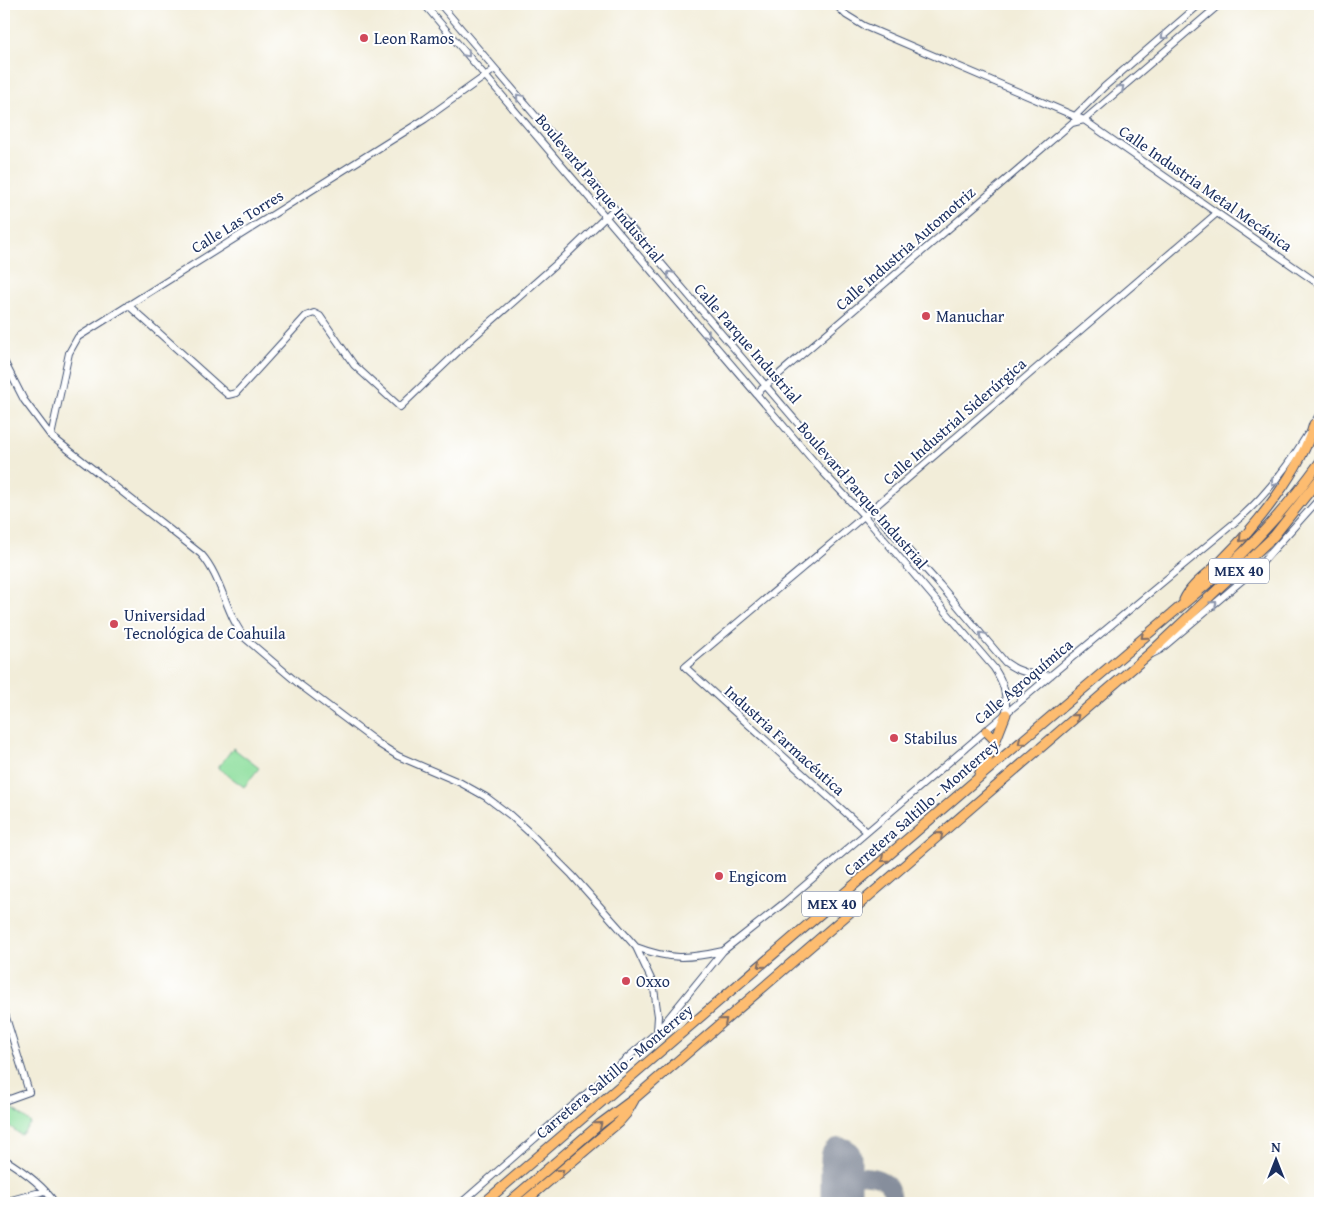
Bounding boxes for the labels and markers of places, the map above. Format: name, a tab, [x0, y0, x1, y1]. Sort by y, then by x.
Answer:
place label: Leon Ramos	[374, 26, 454, 50]
marker: Leon Ramos	[358, 32, 370, 44]
place label: Manuchar	[936, 304, 1005, 328]
marker: Manuchar	[920, 310, 932, 322]
place label: Universidad Tecnológica de Coahuila	[124, 603, 286, 645]
marker: Universidad Tecnológica de Coahuila	[108, 618, 120, 630]
place label: Stabilus	[904, 726, 957, 750]
marker: Stabilus	[888, 732, 900, 744]
place label: Engicom	[729, 864, 787, 888]
marker: Engicom	[713, 870, 725, 882]
place label: Oxxo	[636, 969, 670, 993]
marker: Oxxo	[620, 975, 632, 987]

